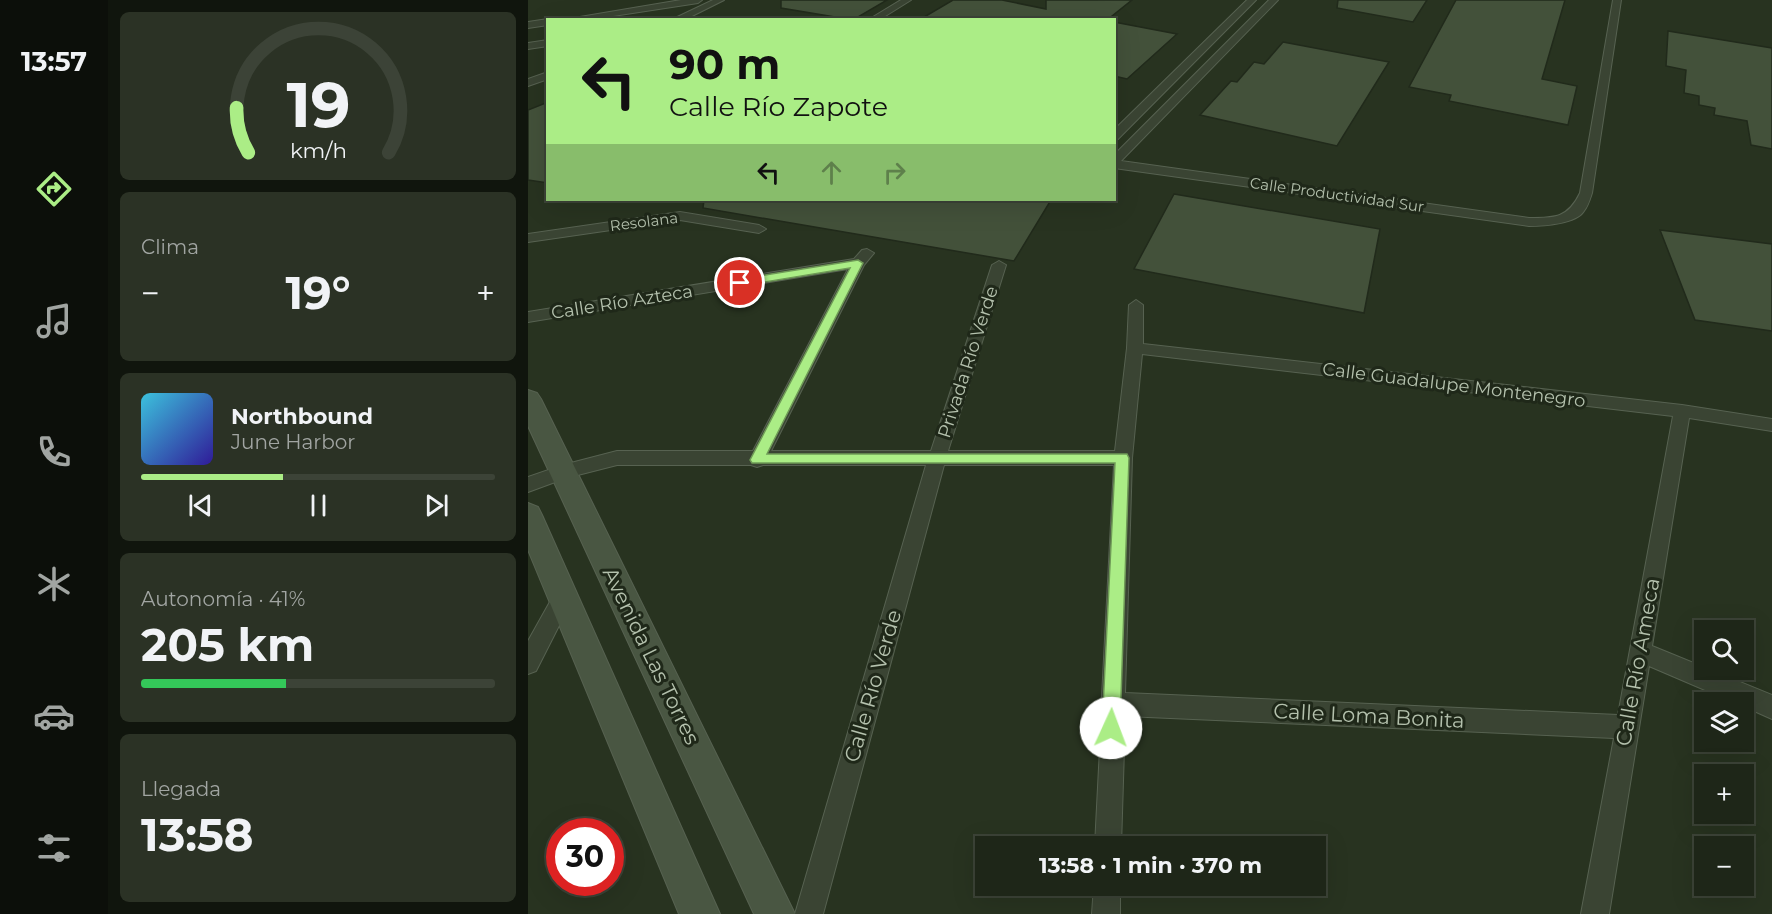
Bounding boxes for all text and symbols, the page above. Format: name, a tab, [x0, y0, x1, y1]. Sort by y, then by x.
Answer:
text: 90 m	[669, 38, 780, 90]
icon: left	[570, 42, 648, 120]
text: 13:57	[21, 45, 87, 78]
text: 19	[286, 67, 350, 143]
text: Calle Río Zapote	[669, 90, 888, 123]
text: km/h	[289, 138, 347, 164]
icon: left	[752, 156, 785, 189]
icon: ahead	[815, 156, 848, 189]
icon: right	[878, 156, 911, 189]
icon: directions	[33, 168, 75, 210]
street label: Calle Productividad Sur	[1249, 173, 1425, 216]
street label: Resolana	[609, 208, 679, 235]
text: Clima	[141, 235, 199, 259]
pin	[714, 257, 765, 308]
text: 19°	[285, 265, 351, 320]
icon: arrive	[723, 266, 756, 299]
text: −	[141, 273, 160, 313]
text: +	[476, 273, 495, 313]
street label: Calle Río Azteca	[550, 280, 694, 324]
street label: Privada Río Verde	[933, 283, 1003, 441]
icon: music	[33, 300, 75, 342]
street label: Calle Guadalupe Montenegro	[1321, 358, 1587, 412]
text: Northbound	[231, 403, 373, 430]
text: June Harbor	[231, 430, 355, 454]
icon: phone	[33, 431, 75, 473]
icon: previous	[184, 489, 217, 522]
icon: pause	[302, 489, 335, 522]
icon: next	[420, 489, 453, 522]
icon: climate	[33, 563, 75, 605]
street label: Avenida Las Torres	[598, 563, 705, 749]
street label: Calle Río Ameca	[1610, 576, 1665, 748]
text: Autonomía · 41%	[141, 587, 305, 611]
street label: Calle Río Verde	[839, 607, 906, 765]
text: 205 km	[141, 617, 314, 672]
map controls	[1694, 620, 1754, 896]
button: search	[1694, 620, 1754, 680]
button: layers	[1694, 692, 1754, 752]
icon: car	[33, 695, 75, 737]
position arrow	[1079, 696, 1143, 760]
street label: Calle Loma Bonita	[1273, 698, 1465, 733]
button: +	[1694, 764, 1754, 824]
text: Llegada	[141, 777, 221, 801]
text: 13:58	[141, 807, 254, 862]
speed limit sign: 30	[546, 818, 624, 896]
icon: filters	[33, 827, 75, 869]
button: −	[1694, 836, 1754, 896]
text: 13:58 · 1 min · 370 m	[1039, 852, 1262, 879]

